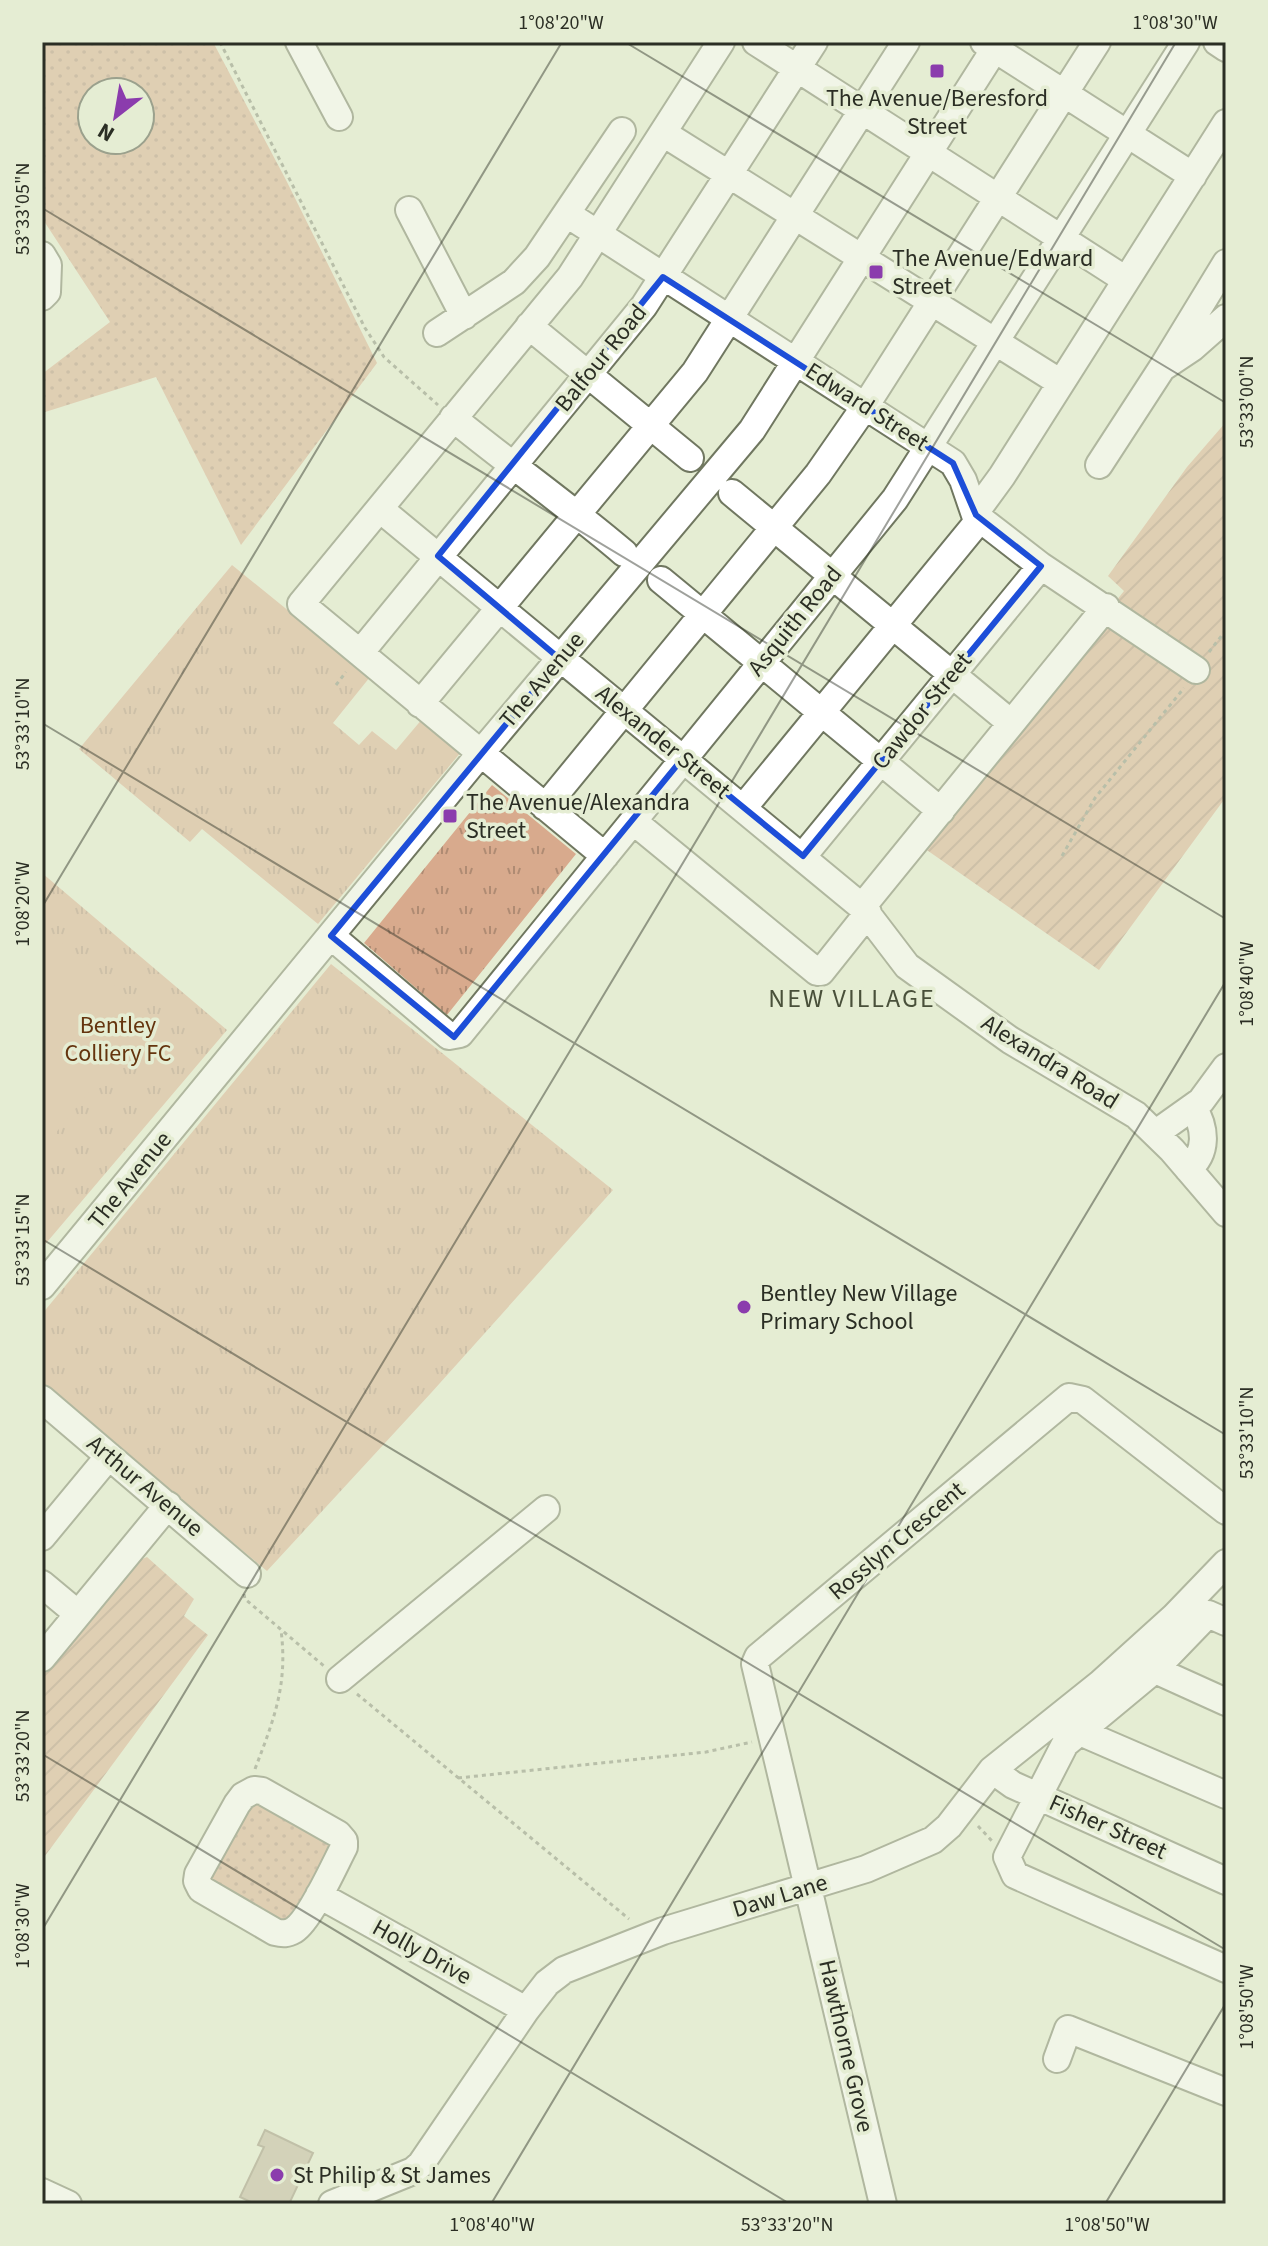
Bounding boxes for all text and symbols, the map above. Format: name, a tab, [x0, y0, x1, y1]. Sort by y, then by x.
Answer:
text: 1°08'20"W	[518, 9, 604, 37]
text: 1°08'30"W	[1132, 9, 1218, 37]
marker: The Avenue/Beresford Street	[928, 62, 946, 80]
north arrow	[76, 76, 156, 156]
place label: The Avenue/Beresford Street	[826, 81, 1048, 144]
text: N	[92, 115, 121, 150]
text: 53°33'05"N	[9, 163, 37, 255]
place label: The Avenue/Edward Street	[892, 241, 1093, 304]
marker: The Avenue/Edward Street	[867, 263, 885, 281]
street label: Balfour Road	[547, 297, 655, 419]
street label: Edward Street	[798, 354, 936, 460]
text: 53°33'00"N	[1233, 356, 1261, 448]
street label: Asquith Road	[739, 558, 851, 684]
street label: The Avenue	[491, 624, 593, 736]
street label: Cawdor Street	[864, 645, 980, 777]
street label: Alexander Street	[588, 676, 738, 808]
text: 53°33'10"N	[9, 678, 37, 770]
place label: The Avenue/Alexandra Street	[466, 785, 690, 848]
marker: The Avenue/Alexandra Street	[441, 807, 459, 825]
text: 1°08'20"W	[9, 861, 37, 947]
text: 1°08'40"W	[1233, 941, 1261, 1027]
district label: NEW VILLAGE	[768, 980, 936, 1017]
street label: Alexandra Road	[975, 1006, 1125, 1118]
park label: Bentley Colliery FC	[64, 1008, 172, 1071]
street label: The Avenue	[80, 1124, 180, 1236]
text: 53°33'15"N	[9, 1194, 37, 1286]
place label: Bentley New Village Primary School	[760, 1276, 957, 1339]
marker: Bentley New Village Primary School	[735, 1298, 753, 1316]
text: 53°33'10"N	[1233, 1387, 1261, 1479]
street label: Arthur Avenue	[79, 1427, 211, 1545]
street label: Rosslyn Crescent	[821, 1473, 973, 1609]
text: 53°33'20"N	[9, 1710, 37, 1802]
street label: Fisher Street	[1043, 1785, 1173, 1869]
street label: Daw Lane	[728, 1865, 832, 1927]
text: 1°08'30"W	[9, 1883, 37, 1969]
street label: Holly Drive	[366, 1910, 478, 1994]
street label: Hawthorne Grove	[809, 1956, 883, 2136]
text: 1°08'50"W	[1233, 1964, 1261, 2050]
place label: St Philip & St James	[293, 2158, 491, 2193]
marker: St Philip & St James	[268, 2166, 286, 2184]
text: 1°08'40"W	[449, 2211, 535, 2239]
text: 53°33'20"N	[741, 2211, 833, 2239]
text: 1°08'50"W	[1064, 2211, 1150, 2239]

